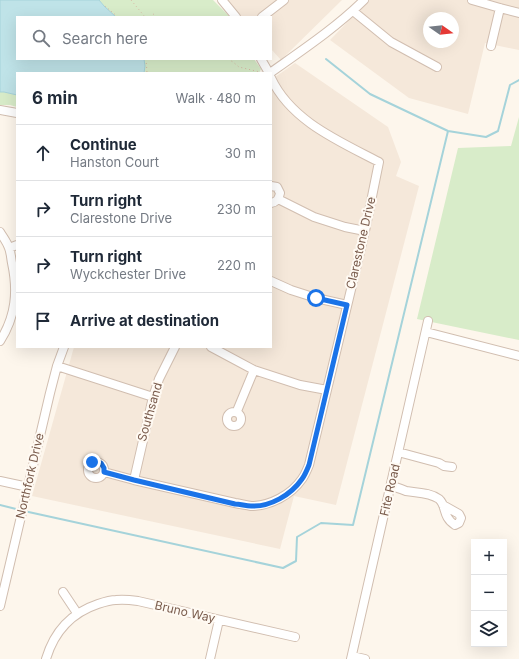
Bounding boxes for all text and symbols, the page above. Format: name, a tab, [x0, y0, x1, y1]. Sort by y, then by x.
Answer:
north arrow	[423, 12, 459, 48]
search box	[16, 16, 272, 60]
icon: search	[30, 27, 52, 49]
text: Search here	[62, 29, 148, 48]
text: 6 min	[32, 88, 78, 108]
text: Walk · 480 m	[176, 90, 256, 106]
text: Continue	[70, 135, 137, 154]
icon: ahead	[32, 142, 54, 164]
text: 30 m	[225, 145, 256, 161]
text: Hanston Court	[70, 154, 159, 170]
text: Turn right	[70, 191, 142, 210]
street label: Clarestone Drive	[343, 195, 378, 291]
icon: right	[32, 198, 54, 220]
text: 230 m	[217, 201, 256, 217]
text: Clarestone Drive	[70, 210, 172, 226]
text: Turn right	[70, 247, 142, 266]
icon: right	[32, 254, 54, 276]
text: 220 m	[217, 257, 256, 273]
text: Wyckchester Drive	[70, 266, 186, 282]
route start	[307, 289, 325, 307]
icon: arrive	[32, 310, 54, 332]
text: Arrive at destination	[70, 311, 219, 330]
street label: Southsand	[134, 381, 165, 443]
street label: Northfork Drive	[12, 431, 47, 520]
route end	[83, 453, 101, 471]
street label: Fite Road	[376, 462, 403, 517]
map controls	[471, 539, 507, 647]
button: +	[471, 539, 507, 575]
button: −	[471, 575, 507, 611]
street label: Bruno Way	[153, 597, 217, 626]
button: layers	[471, 611, 507, 647]

